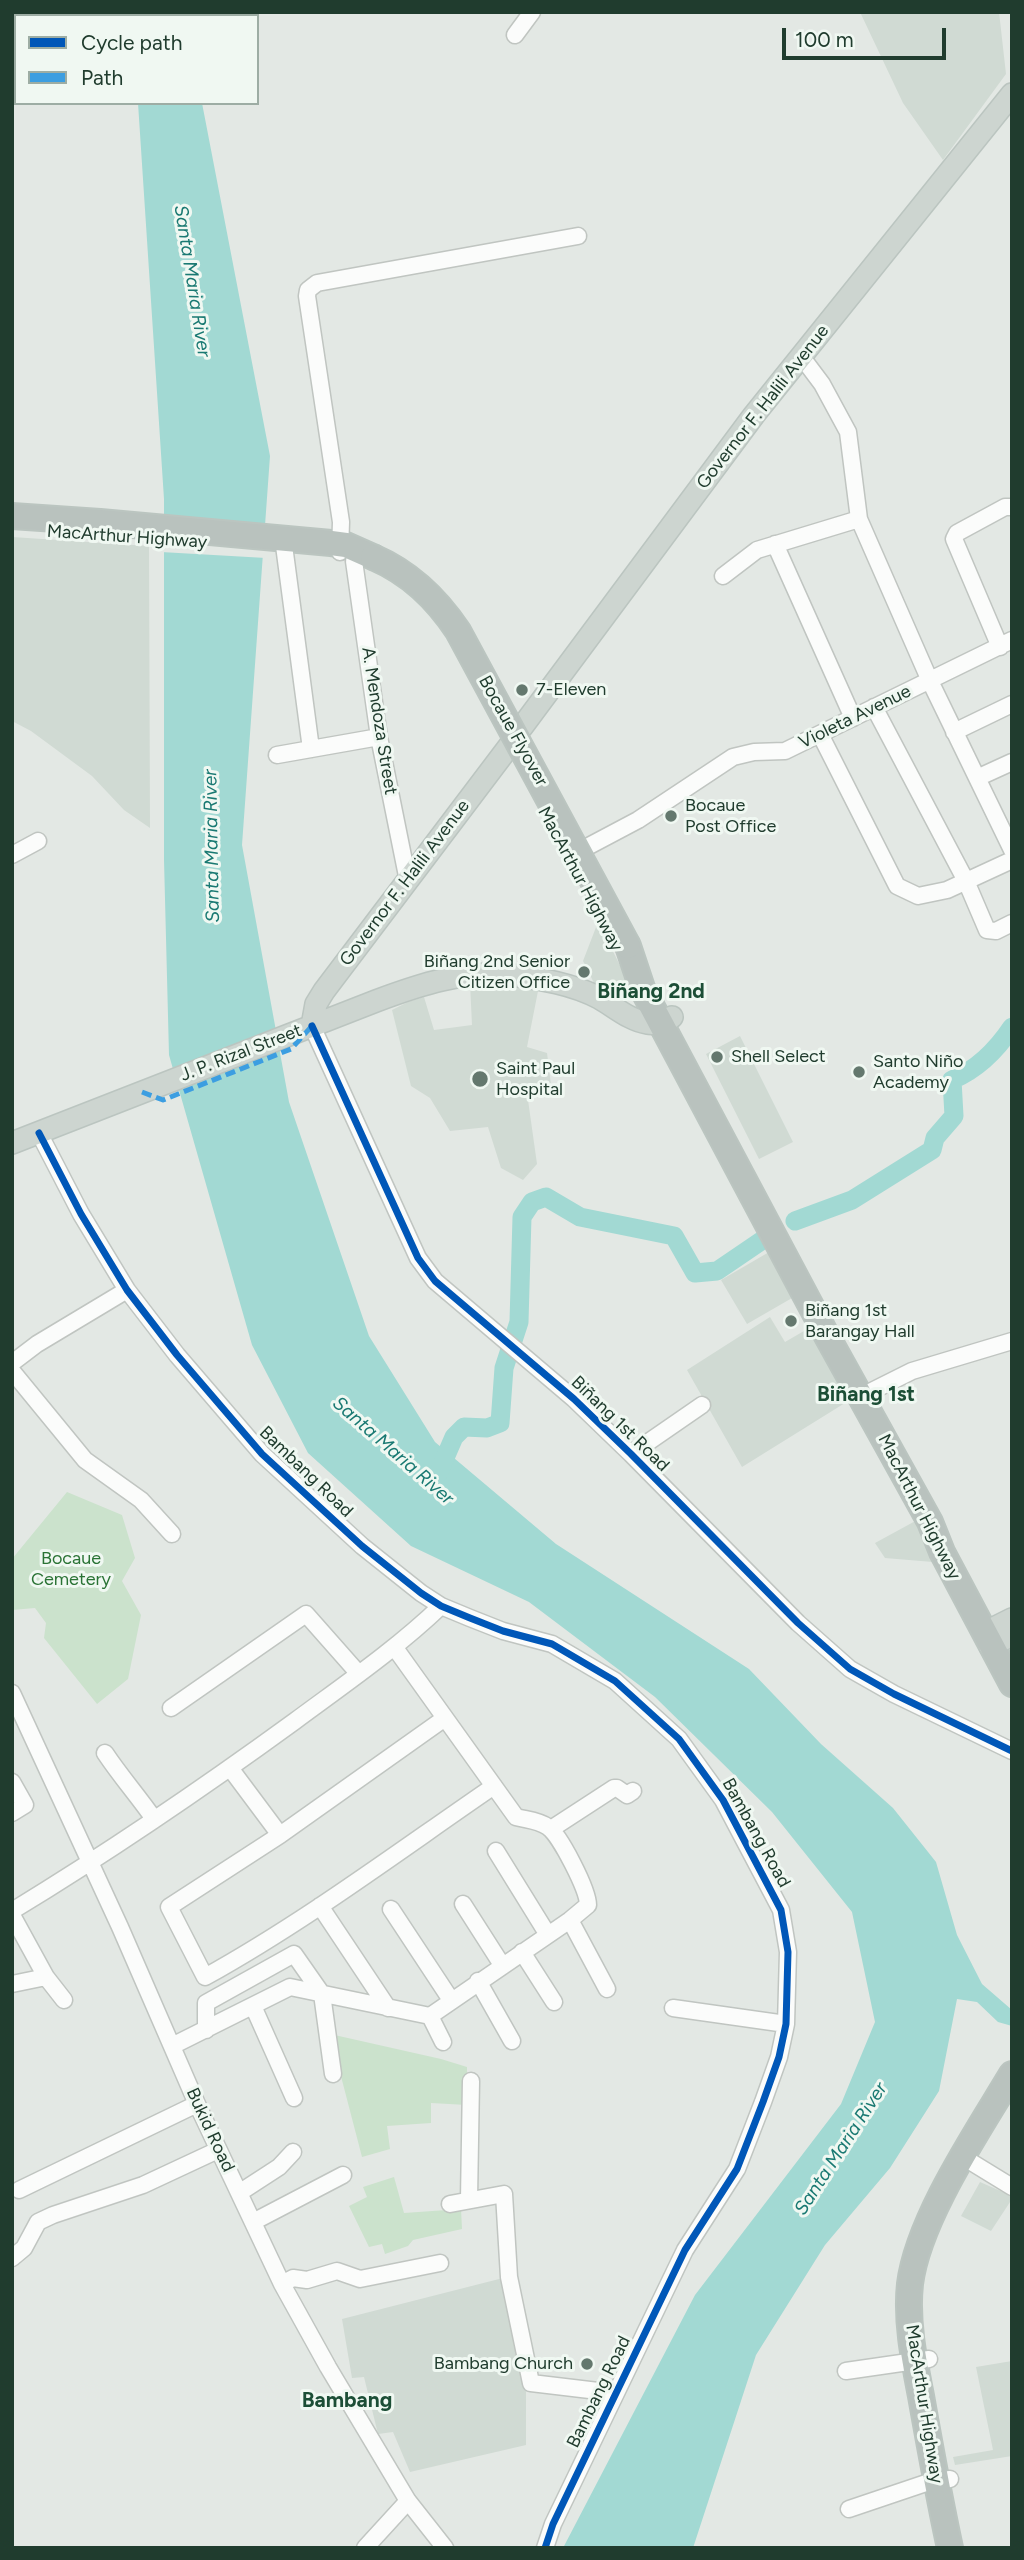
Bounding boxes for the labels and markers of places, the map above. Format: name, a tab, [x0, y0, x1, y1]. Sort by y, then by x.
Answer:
place label: 7-Eleven	[536, 679, 606, 701]
marker: 7-Eleven	[514, 682, 530, 698]
place label: Bocaue Post Office	[685, 795, 776, 838]
marker: Bocaue Post Office	[663, 808, 679, 824]
place label: Biñang 2nd Senior Citizen Office	[424, 951, 570, 993]
marker: Biñang 2nd Senior Citizen Office	[576, 964, 592, 980]
place label: Shell Select	[731, 1046, 825, 1068]
marker: Shell Select	[709, 1049, 725, 1065]
place label: Santo Niño Academy	[873, 1051, 964, 1094]
place label: Saint Paul Hospital	[496, 1058, 575, 1100]
marker: Santo Niño Academy	[851, 1064, 867, 1080]
marker: Saint Paul Hospital	[470, 1069, 490, 1089]
place label: Biñang 1st Barangay Hall	[805, 1300, 915, 1342]
marker: Biñang 1st Barangay Hall	[783, 1313, 799, 1329]
place label: Bambang Church	[434, 2353, 573, 2375]
marker: Bambang Church	[579, 2356, 595, 2372]

